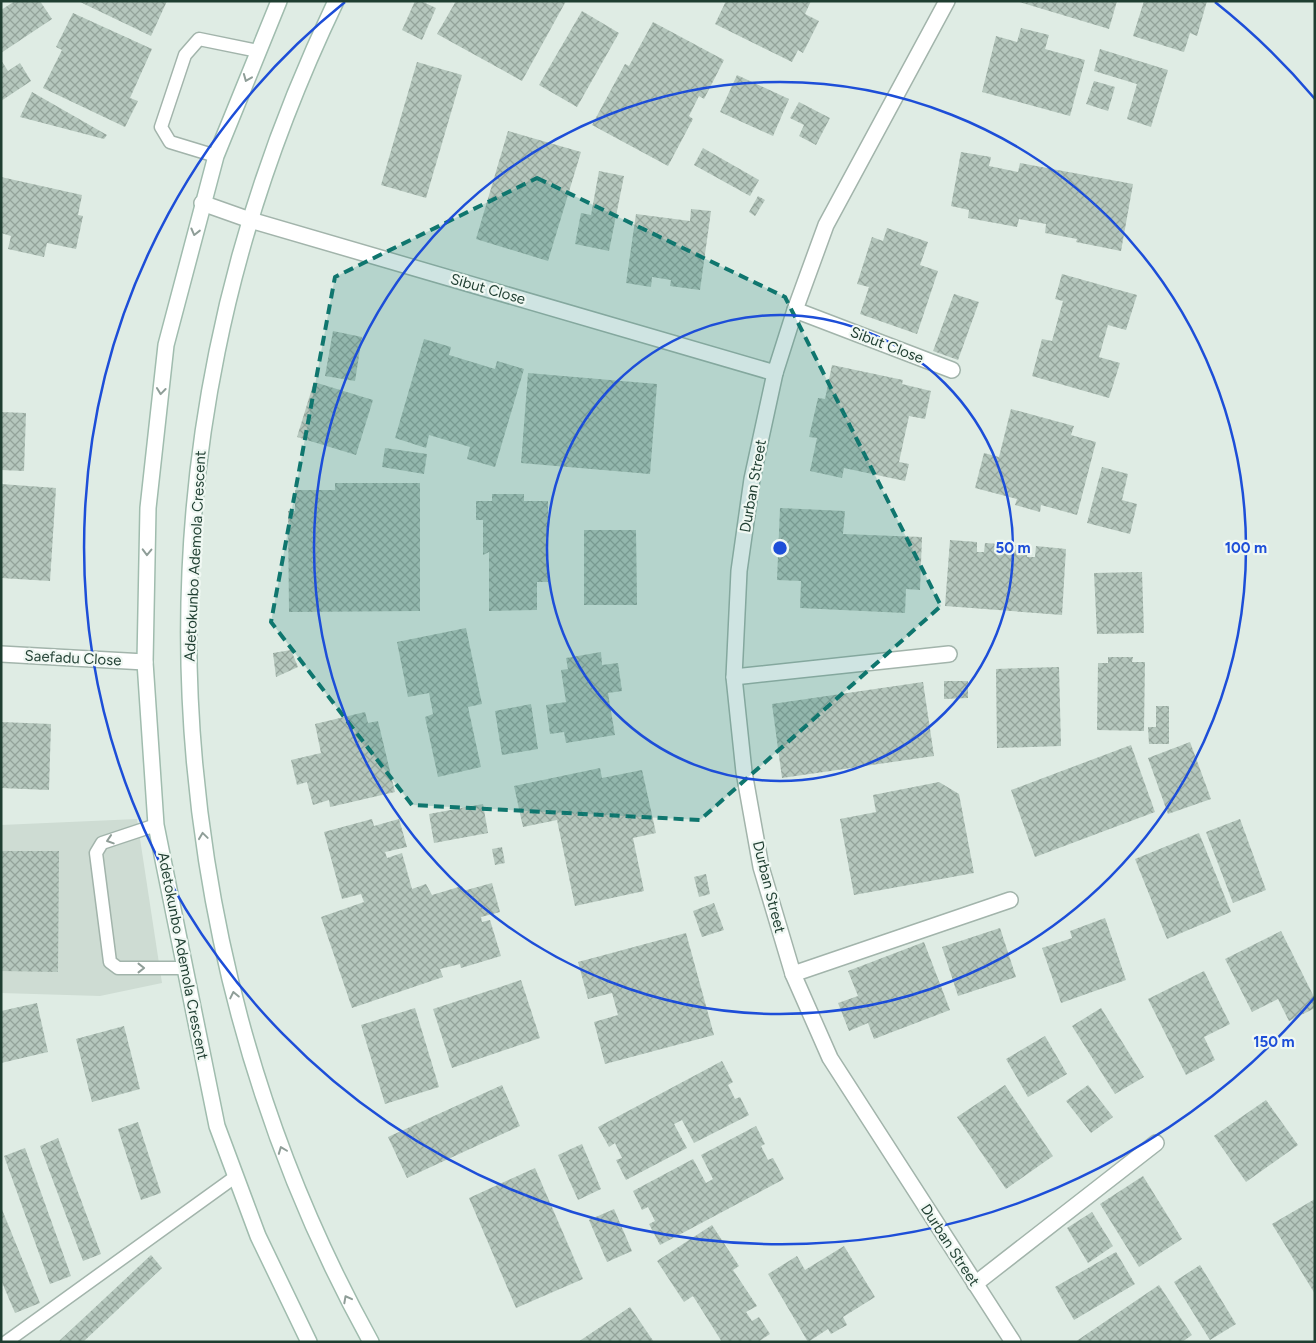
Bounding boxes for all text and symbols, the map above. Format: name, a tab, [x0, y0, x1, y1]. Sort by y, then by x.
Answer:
one-way arrow	[242, 73, 253, 82]
one-way arrow	[190, 227, 200, 235]
street label: Sibut Close	[448, 270, 528, 308]
street label: Sibut Close	[848, 323, 926, 367]
one-way arrow	[156, 387, 167, 395]
street label: Durban Street	[736, 438, 770, 534]
street label: Adetokunbo Ademola Crescent	[180, 450, 210, 662]
centre of rings	[771, 539, 789, 557]
text: 50 m	[995, 539, 1031, 557]
text: 100 m	[1225, 539, 1267, 557]
one-way arrow	[142, 549, 152, 557]
street label: Saefadu Close	[24, 646, 122, 670]
one-way arrow	[199, 831, 209, 840]
one-way arrow	[106, 834, 115, 844]
street label: Durban Street	[749, 839, 789, 935]
street label: Adetokunbo Ademola Crescent	[154, 851, 212, 1062]
one-way arrow	[137, 963, 145, 973]
one-way arrow	[229, 991, 240, 1000]
text: 150 m	[1253, 1033, 1295, 1051]
one-way arrow	[278, 1146, 288, 1155]
street label: Durban Street	[917, 1201, 983, 1290]
one-way arrow	[343, 1295, 353, 1304]

